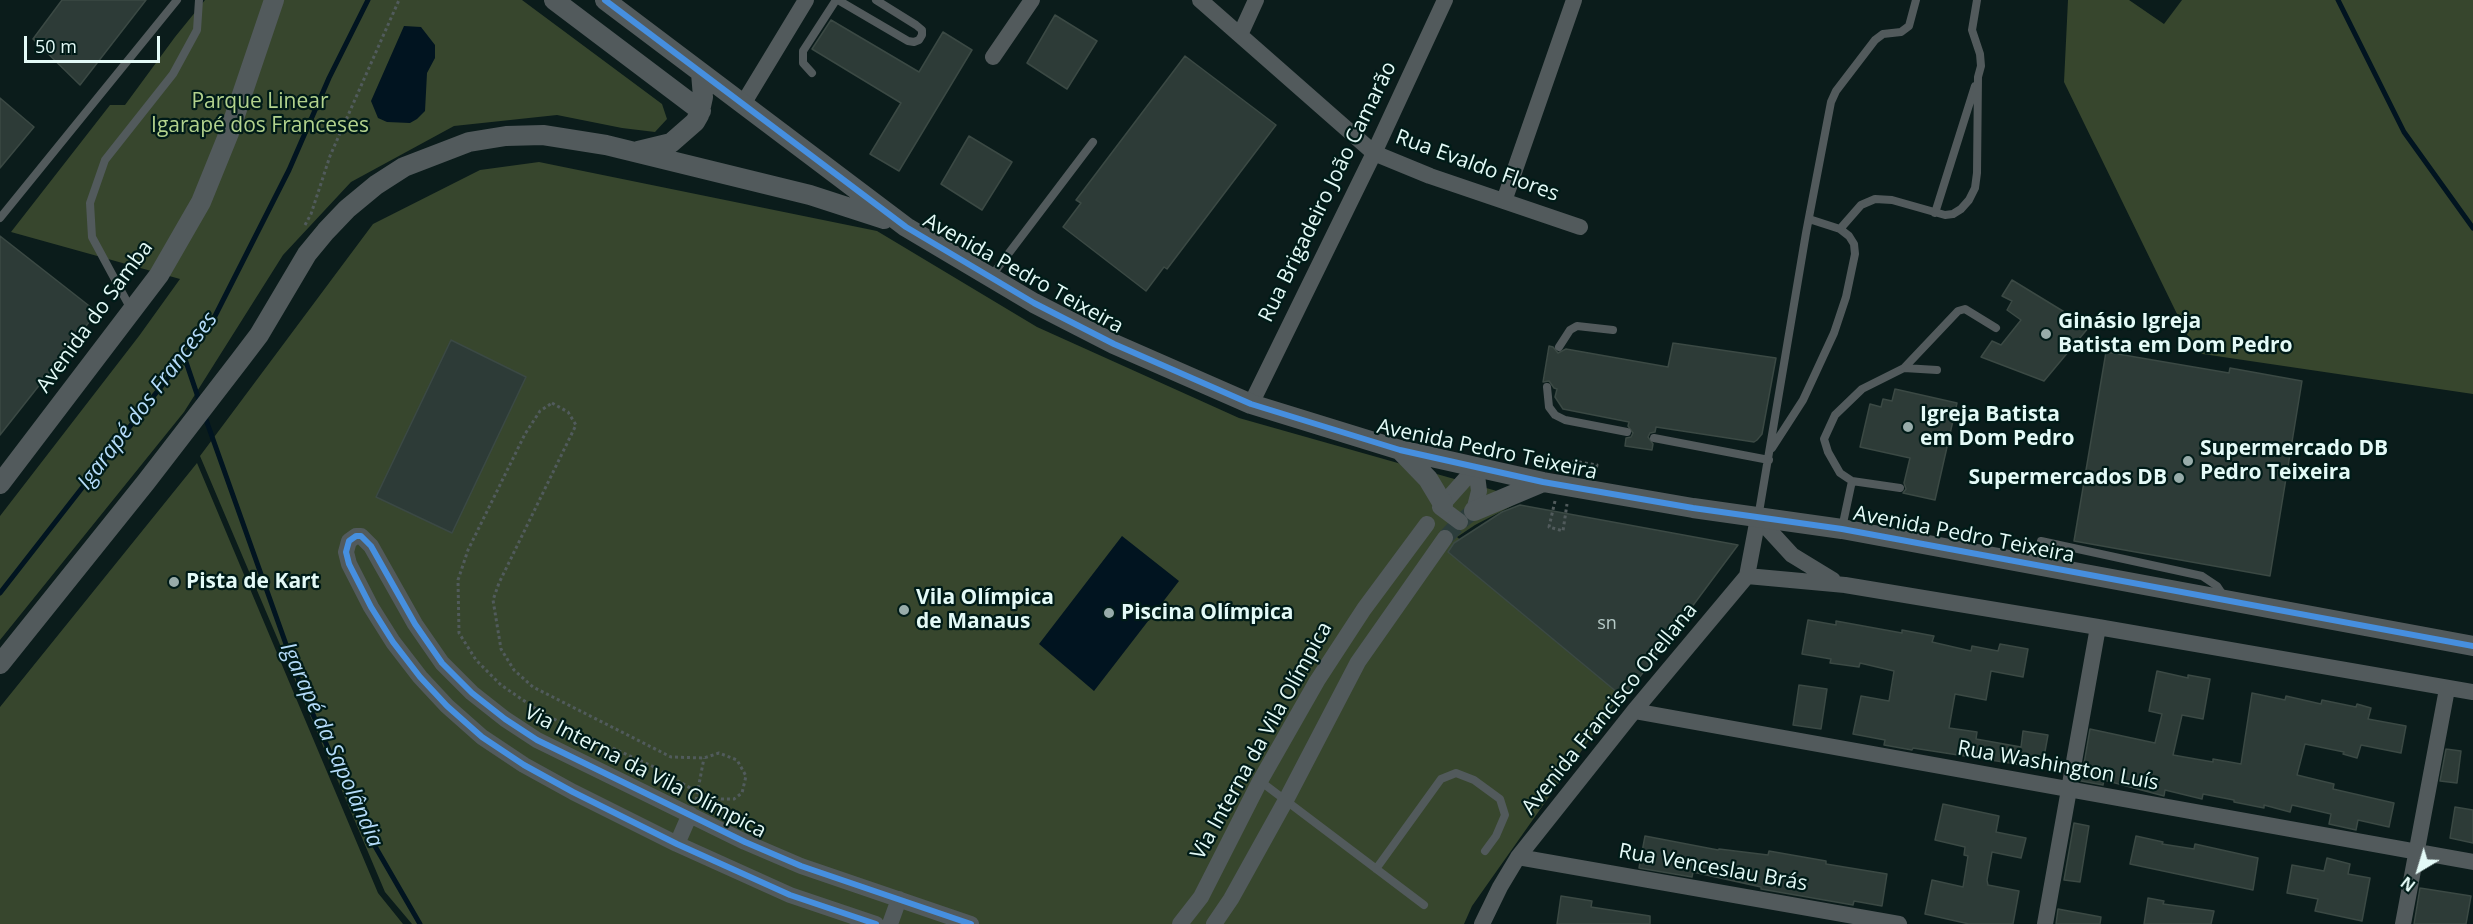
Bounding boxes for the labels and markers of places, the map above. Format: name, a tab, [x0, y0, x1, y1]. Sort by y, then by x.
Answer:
place label: Ginásio Igreja Batista em Dom Pedro	[2058, 309, 2293, 359]
marker: Ginásio Igreja Batista em Dom Pedro	[2039, 327, 2053, 341]
place label: Igreja Batista em Dom Pedro	[1920, 402, 2075, 452]
marker: Igreja Batista em Dom Pedro	[1901, 420, 1915, 434]
place label: Supermercado DB Pedro Teixeira	[2200, 436, 2388, 486]
marker: Supermercado DB Pedro Teixeira	[2181, 454, 2195, 468]
place label: Supermercados DB	[1969, 465, 2167, 491]
marker: Supermercados DB	[2172, 471, 2186, 485]
place label: Pista de Kart	[186, 569, 320, 595]
marker: Pista de Kart	[167, 575, 181, 589]
place label: Vila Olímpica de Manaus	[916, 585, 1054, 635]
place label: Piscina Olímpica	[1121, 600, 1294, 626]
marker: Vila Olímpica de Manaus	[897, 603, 911, 617]
marker: Piscina Olímpica	[1102, 606, 1116, 620]

